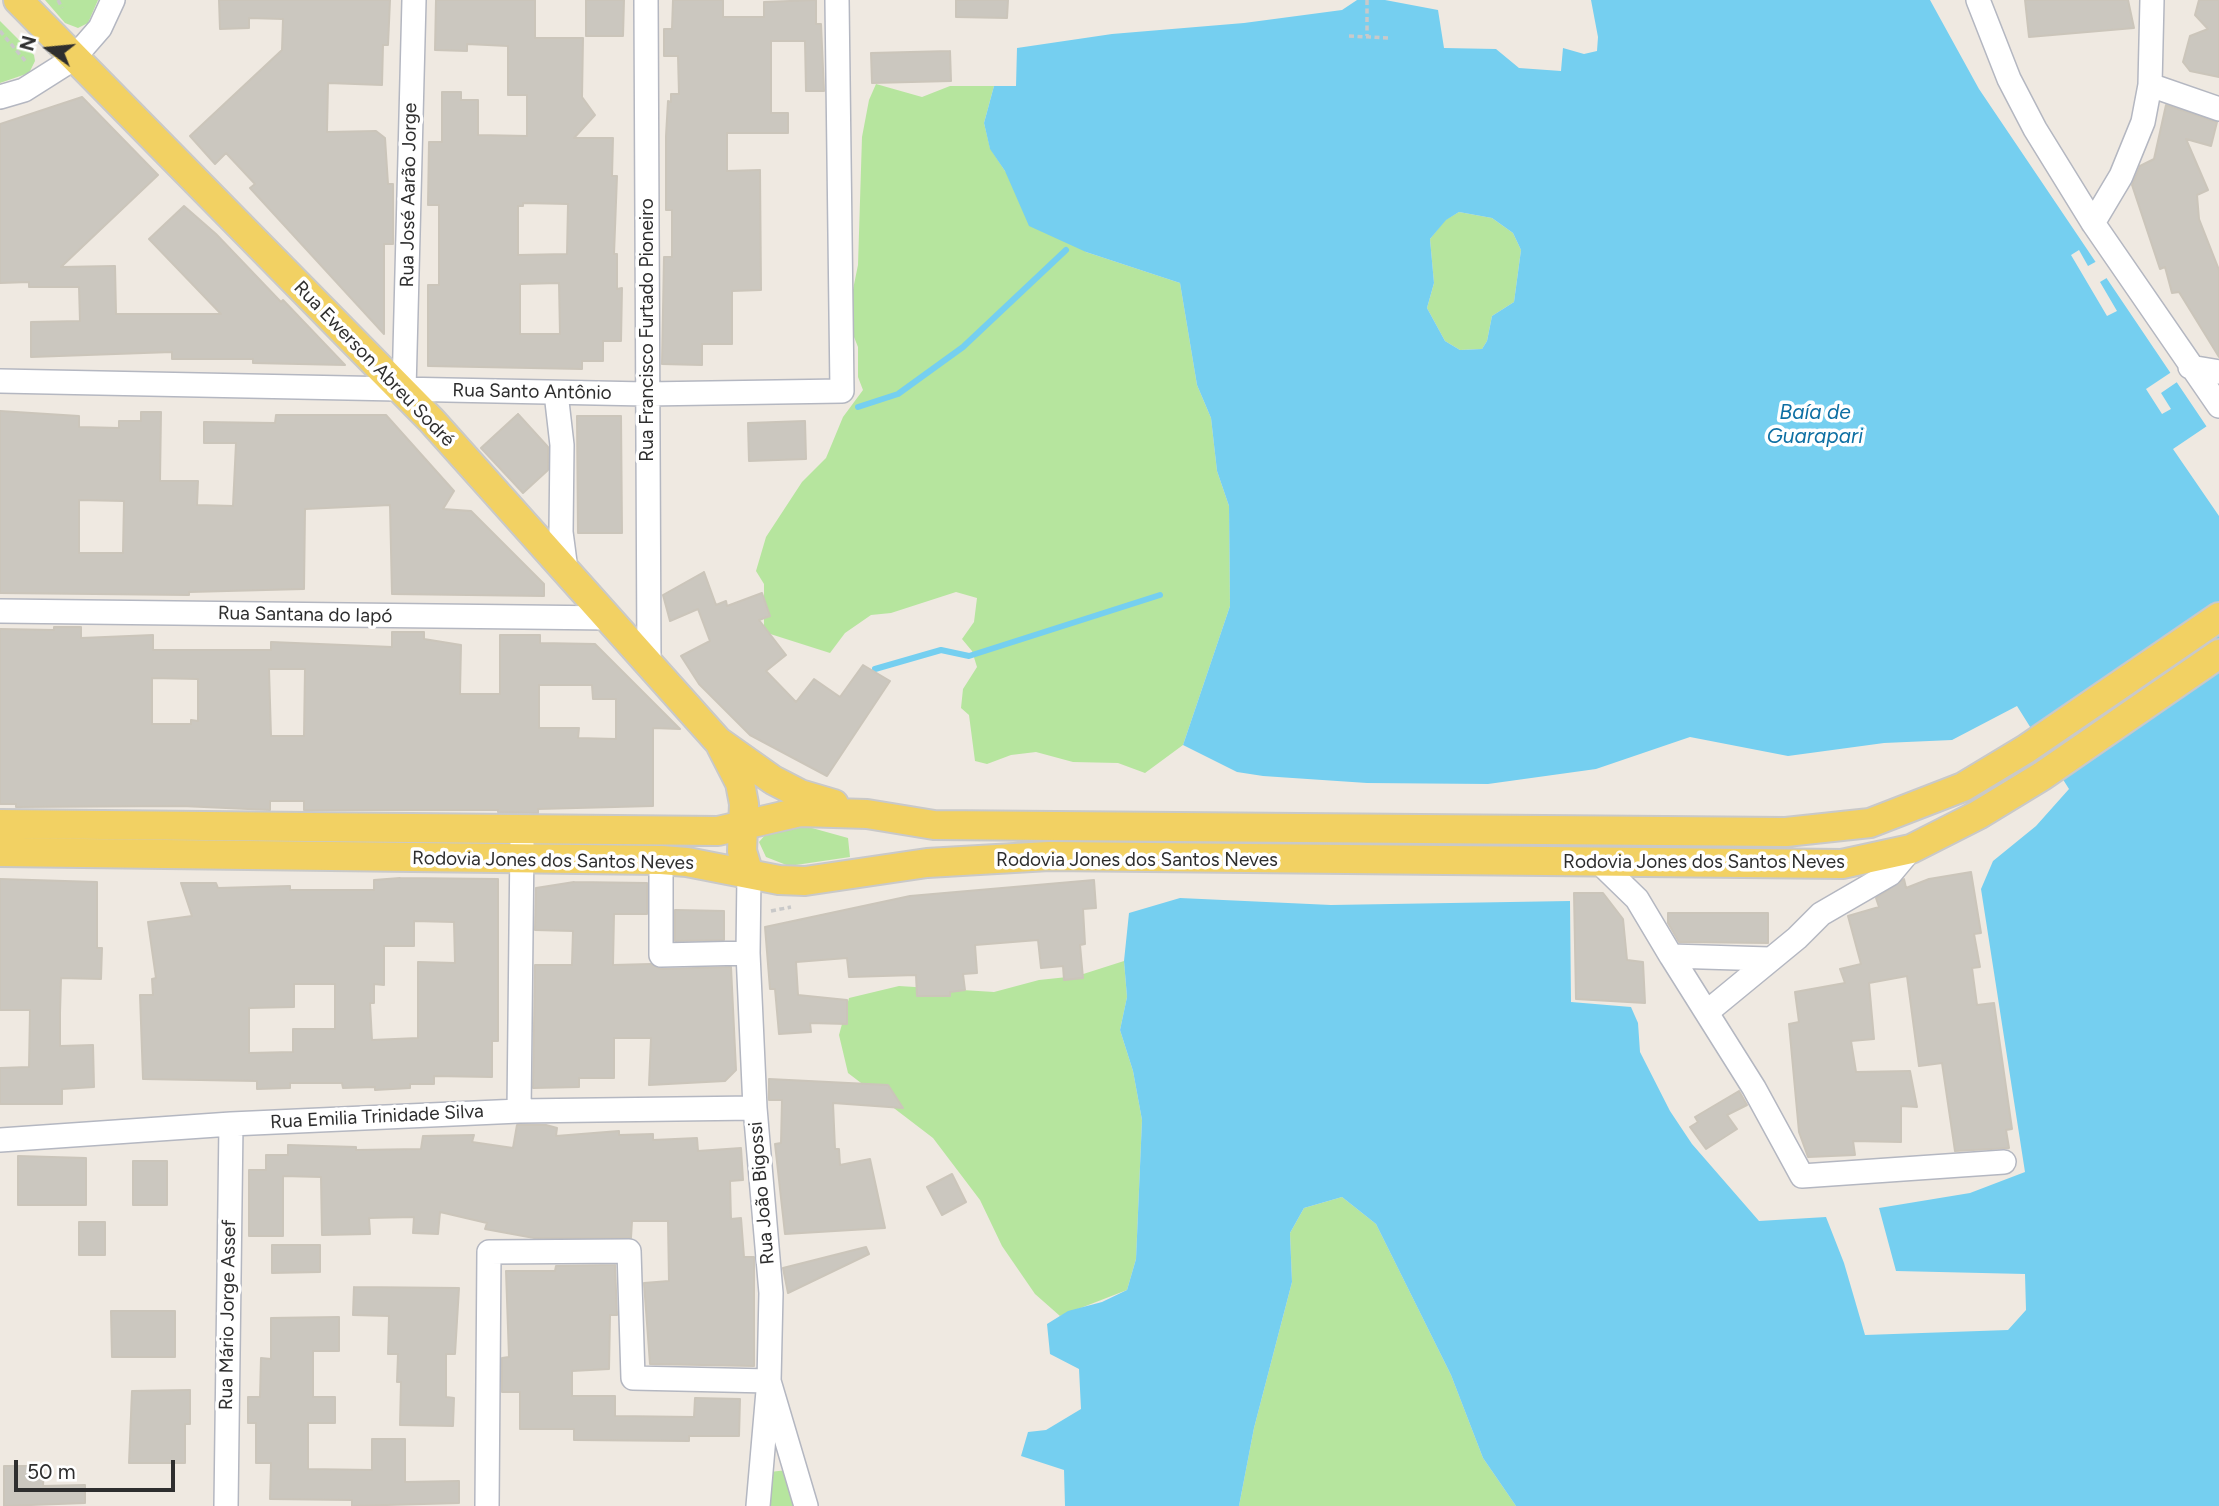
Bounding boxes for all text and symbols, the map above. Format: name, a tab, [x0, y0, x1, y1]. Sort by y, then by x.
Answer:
north arrow	[14, 14, 84, 84]
text: N	[15, 33, 41, 54]
street label: Rua José Aarão Jorge	[396, 103, 422, 287]
street label: Rua Francisco Furtado Pioneiro	[636, 198, 658, 462]
street label: Rua Ewerson Abreu Sodré	[289, 276, 459, 452]
street label: Rua Santo Antônio	[452, 379, 612, 405]
water label: Baía de Guarapari	[1767, 400, 1863, 450]
street label: Rua Santana do Iapó	[218, 602, 392, 628]
street label: Rodovia Jones dos Santos Neves	[412, 847, 694, 875]
street label: Rodovia Jones dos Santos Neves	[996, 849, 1278, 871]
street label: Rodovia Jones dos Santos Neves	[1563, 851, 1845, 873]
street label: Rua Emilia Trinidade Silva	[270, 1100, 484, 1134]
street label: Rua João Bigossi	[744, 1121, 780, 1265]
street label: Rua Mário Jorge Assef	[215, 1220, 241, 1410]
scale bar	[18, 1446, 178, 1490]
text: 50 m	[27, 1459, 76, 1484]

